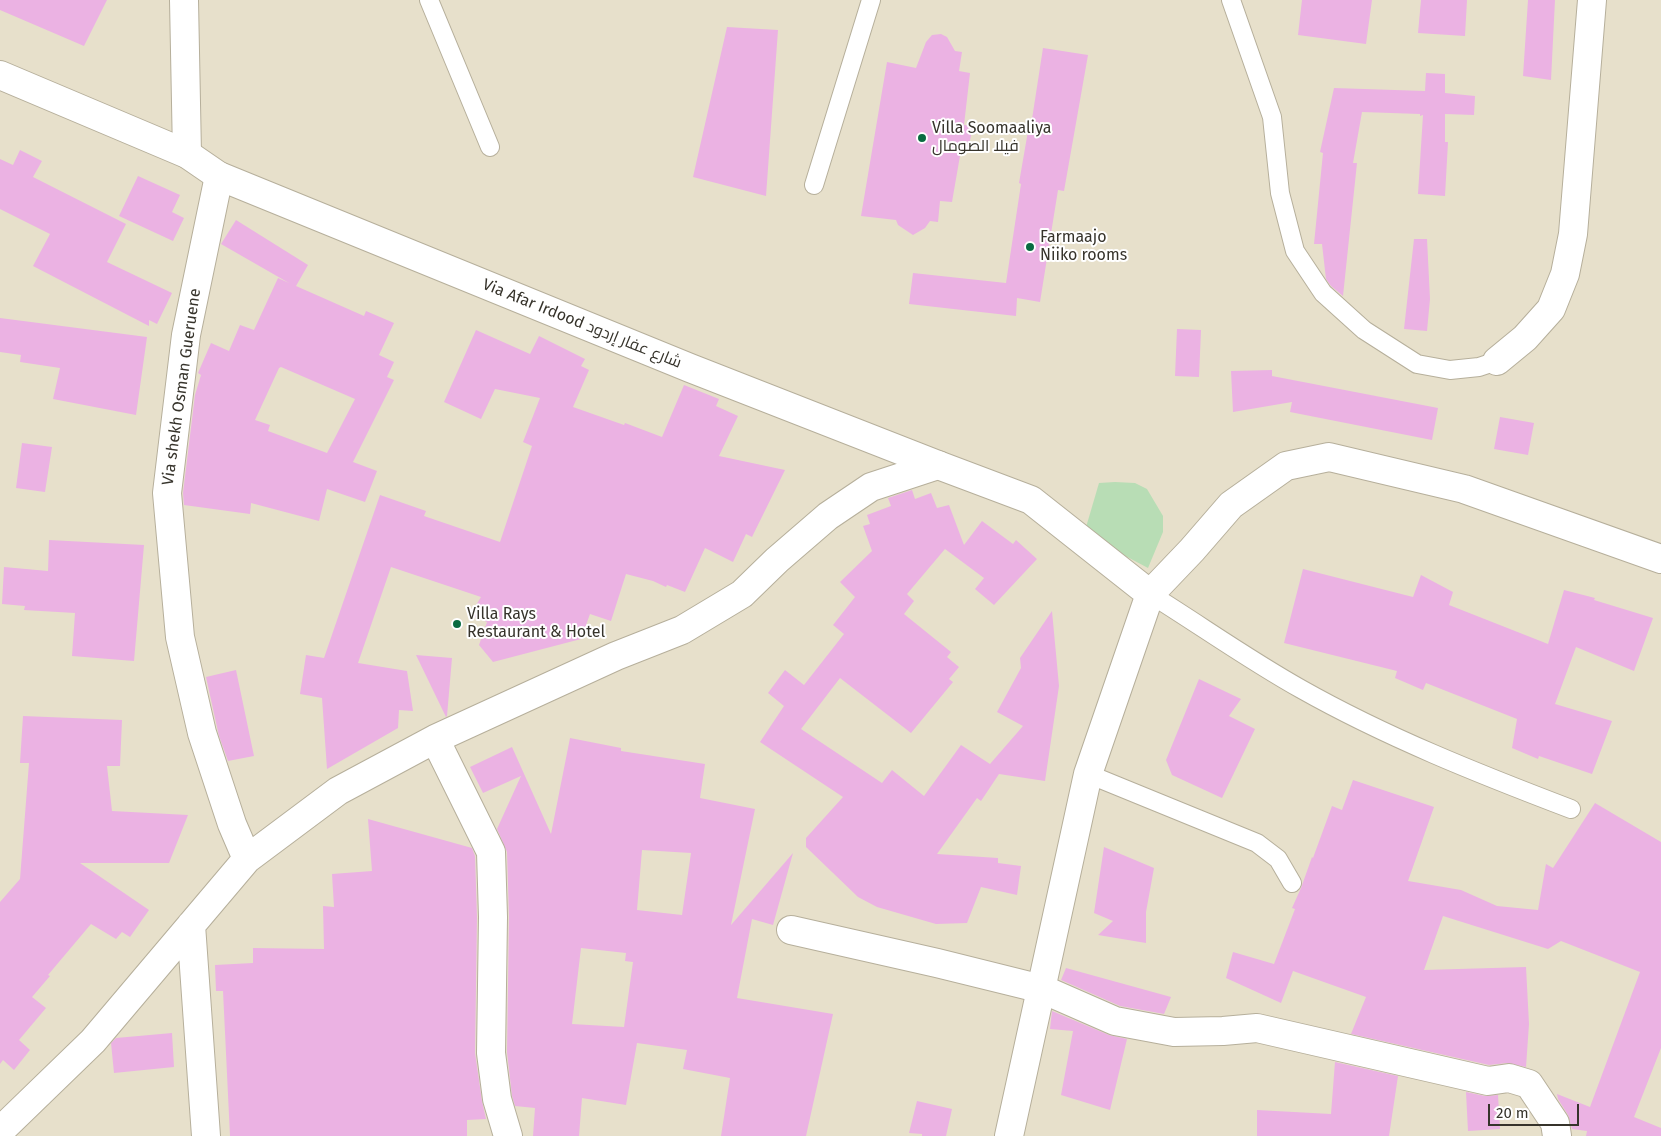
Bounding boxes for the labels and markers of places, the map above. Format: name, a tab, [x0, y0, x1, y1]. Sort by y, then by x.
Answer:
place label: Villa Soomaaliya فيلا الصومال	[932, 119, 1051, 157]
marker: Villa Soomaaliya فيلا الصومال	[916, 132, 928, 144]
place label: Farmaajo Niiko rooms	[1040, 228, 1127, 266]
marker: Farmaajo Niiko rooms	[1024, 241, 1036, 253]
place label: Villa Rays Restaurant & Hotel	[467, 605, 605, 643]
marker: Villa Rays Restaurant & Hotel	[451, 618, 463, 630]

